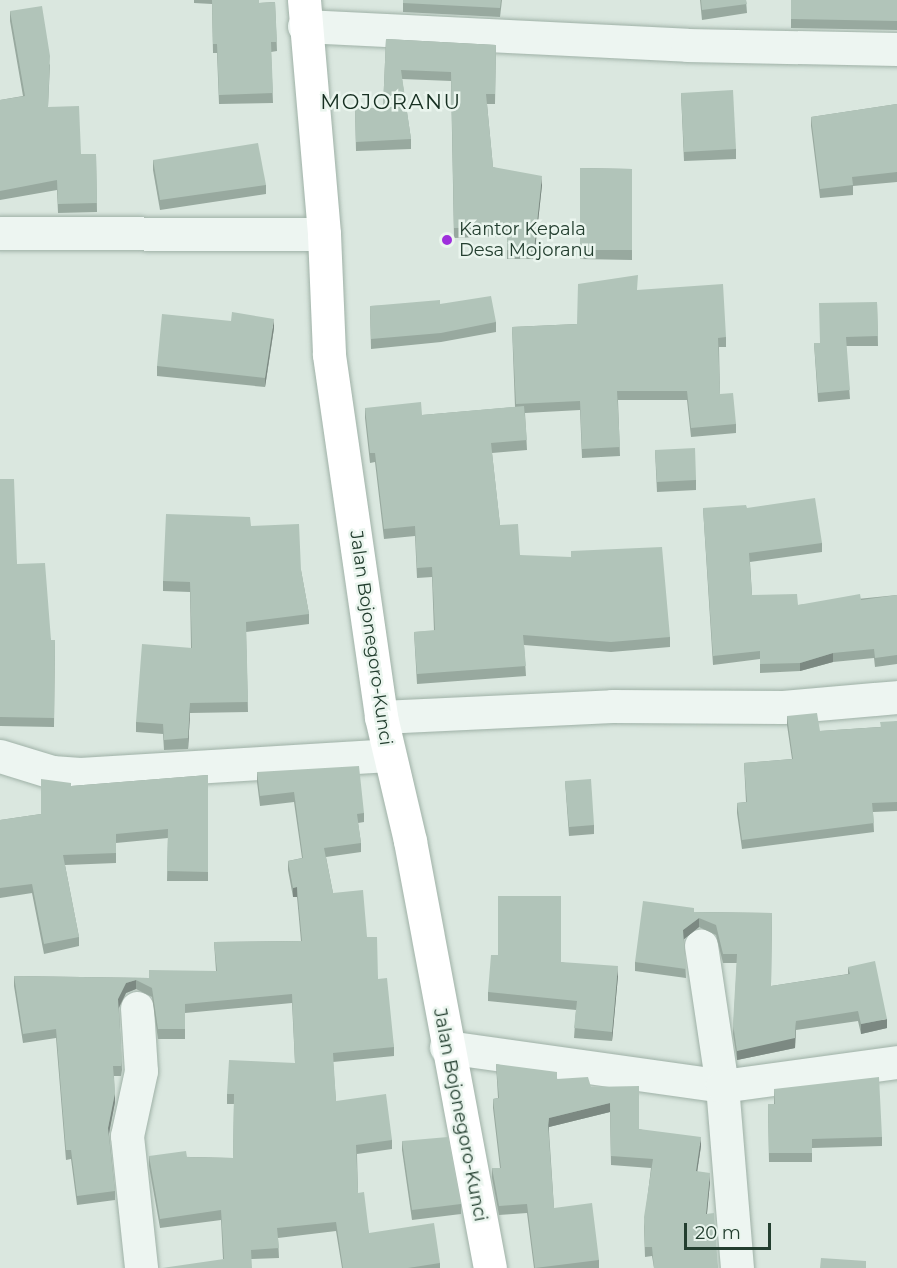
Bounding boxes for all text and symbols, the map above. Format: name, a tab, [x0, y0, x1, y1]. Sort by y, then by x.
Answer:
district label: MOJORANU	[320, 89, 462, 115]
place label: Kantor Kepala Desa Mojoranu	[459, 219, 595, 262]
marker: Kantor Kepala Desa Mojoranu	[440, 233, 454, 247]
street label: Jalan Bojonegoro-Kunci	[345, 529, 397, 747]
street label: Jalan Bojonegoro-Kunci	[429, 1007, 491, 1223]
scale bar	[687, 1211, 774, 1249]
text: 20 m	[695, 1222, 741, 1244]

